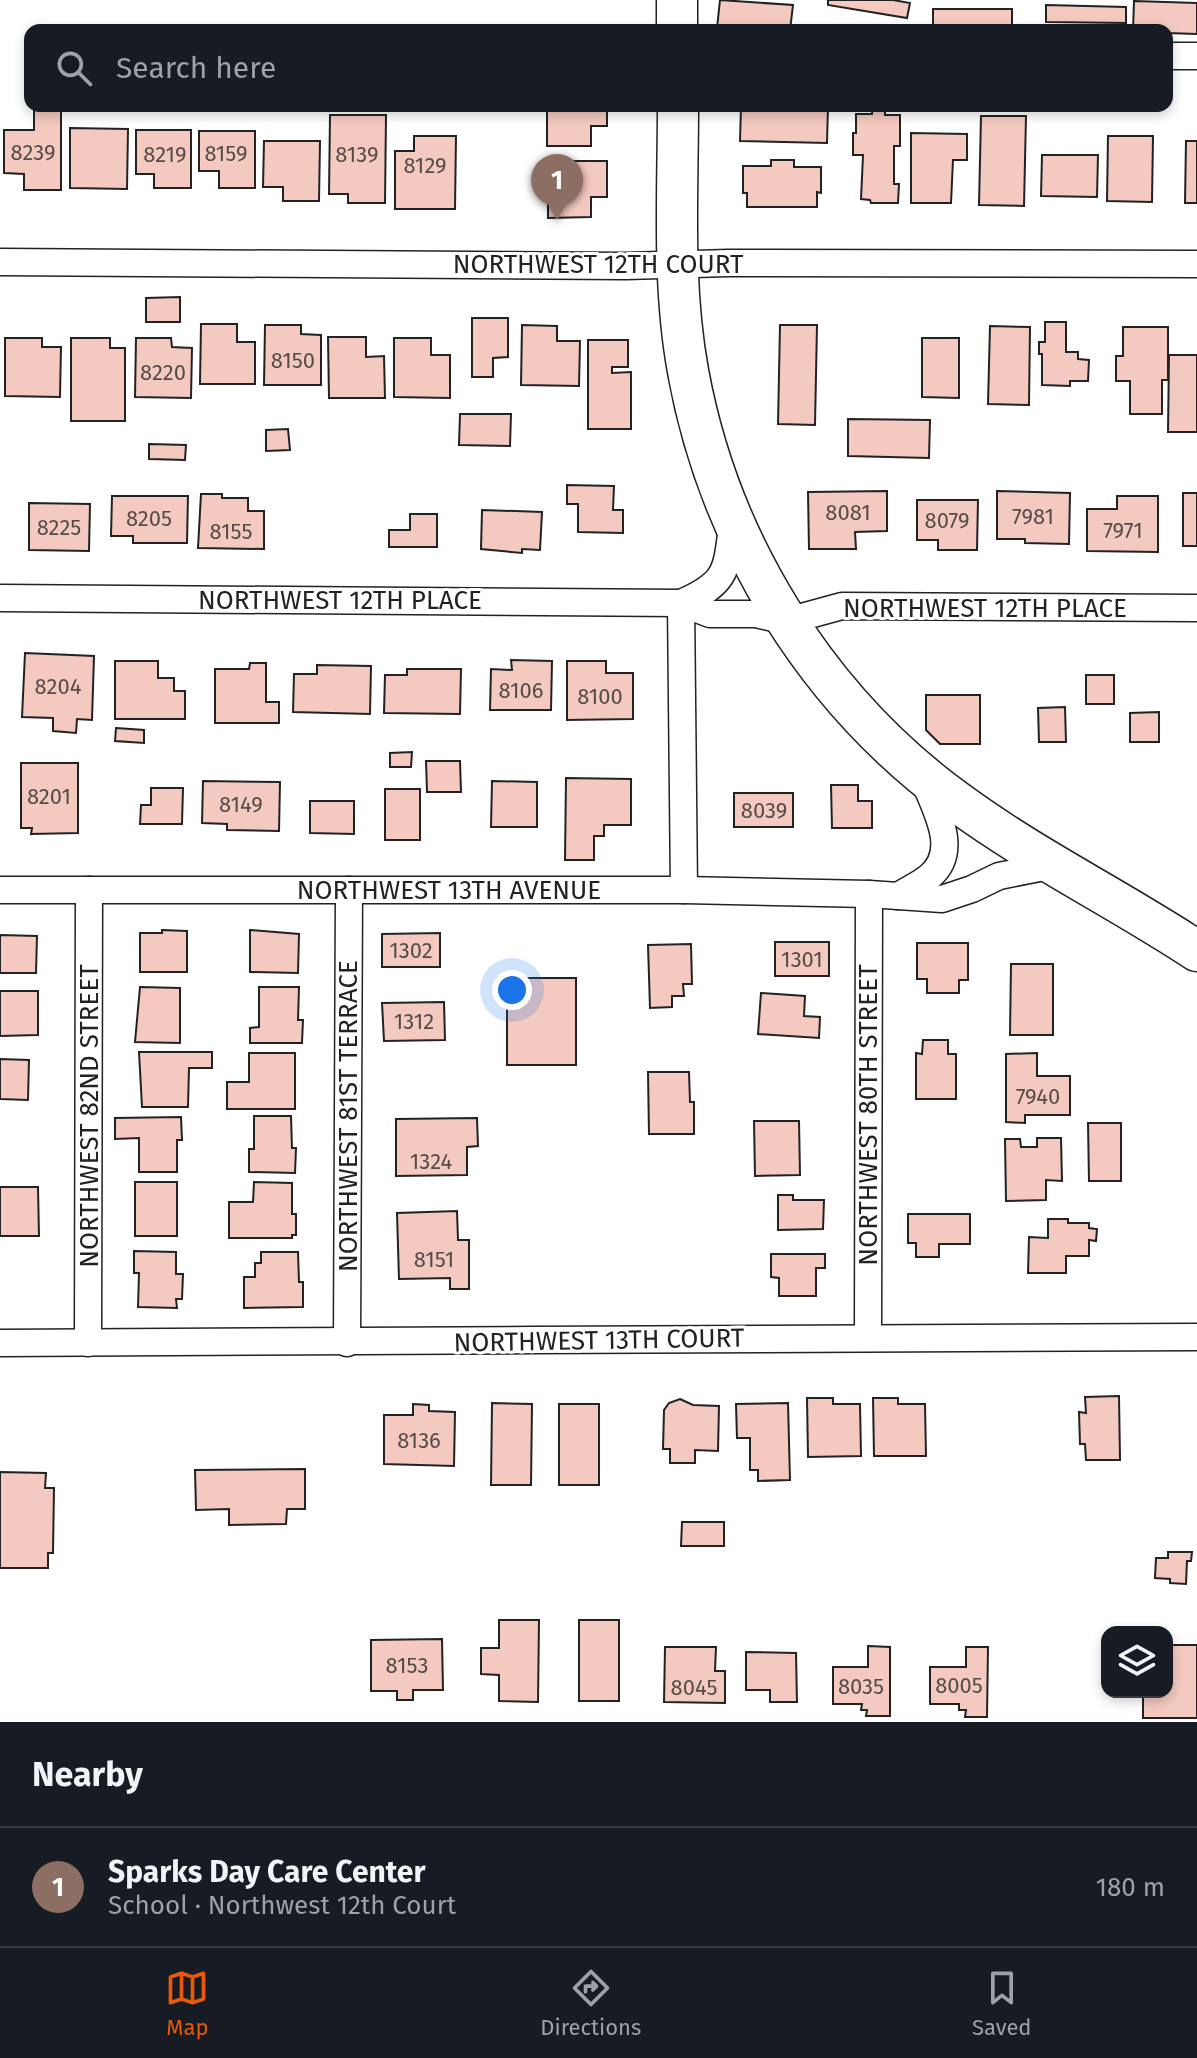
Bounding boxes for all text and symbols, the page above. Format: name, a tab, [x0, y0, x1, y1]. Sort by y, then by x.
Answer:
search box	[24, 24, 1173, 112]
icon: search	[52, 46, 96, 90]
text: Search here	[116, 50, 276, 86]
house number: 8239	[11, 139, 55, 166]
house number: 8159	[204, 140, 248, 167]
house number: 8219	[143, 141, 187, 168]
house number: 8139	[335, 141, 379, 168]
house number: 8129	[403, 152, 447, 179]
pin: 1	[531, 154, 583, 220]
street label: NORTHWEST 12TH COURT	[453, 249, 744, 280]
house number: 8150	[271, 347, 315, 374]
house number: 8220	[140, 359, 186, 386]
house number: 8081	[825, 499, 871, 526]
house number: 7981	[1012, 503, 1054, 530]
house number: 8205	[126, 505, 172, 532]
house number: 8079	[925, 507, 969, 534]
house number: 8225	[37, 514, 81, 541]
house number: 7971	[1103, 517, 1143, 544]
house number: 8155	[210, 518, 252, 545]
street label: NORTHWEST 12TH PLACE	[198, 585, 482, 616]
street label: NORTHWEST 12TH PLACE	[843, 593, 1127, 624]
house number: 8204	[35, 673, 82, 700]
house number: 8106	[499, 677, 544, 704]
house number: 8100	[577, 683, 623, 710]
house number: 8201	[27, 783, 71, 810]
house number: 8149	[219, 791, 263, 818]
house number: 8039	[741, 797, 787, 824]
street label: NORTHWEST 13TH AVENUE	[297, 875, 601, 906]
house number: 1302	[389, 937, 433, 964]
house number: 1301	[781, 946, 823, 973]
street label: NORTHWEST 81ST TERRACE	[333, 960, 364, 1272]
street label: NORTHWEST 82ND STREET	[74, 964, 105, 1268]
street label: NORTHWEST 80TH STREET	[853, 964, 884, 1266]
your location	[492, 970, 532, 1010]
house number: 1312	[394, 1008, 434, 1035]
house number: 7940	[1016, 1083, 1060, 1110]
house number: 1324	[410, 1148, 452, 1175]
house number: 8151	[414, 1246, 454, 1273]
street label: NORTHWEST 13TH COURT	[453, 1322, 745, 1359]
house number: 8136	[397, 1427, 441, 1454]
map controls	[1101, 1626, 1173, 1698]
button: layers	[1101, 1626, 1173, 1698]
house number: 8153	[386, 1652, 428, 1679]
house number: 8005	[935, 1672, 983, 1699]
house number: 8035	[838, 1673, 884, 1700]
house number: 8045	[671, 1674, 717, 1701]
text: Nearby	[32, 1754, 143, 1795]
text: Sparks Day Care Center	[108, 1854, 425, 1890]
text: 1	[52, 1872, 64, 1903]
text: 180 m	[1096, 1872, 1165, 1903]
text: School · Northwest 12th Court	[108, 1890, 456, 1921]
tab: Map	[165, 1966, 209, 2041]
tab: Directions	[540, 1966, 641, 2041]
tab: Saved	[972, 1966, 1032, 2041]

